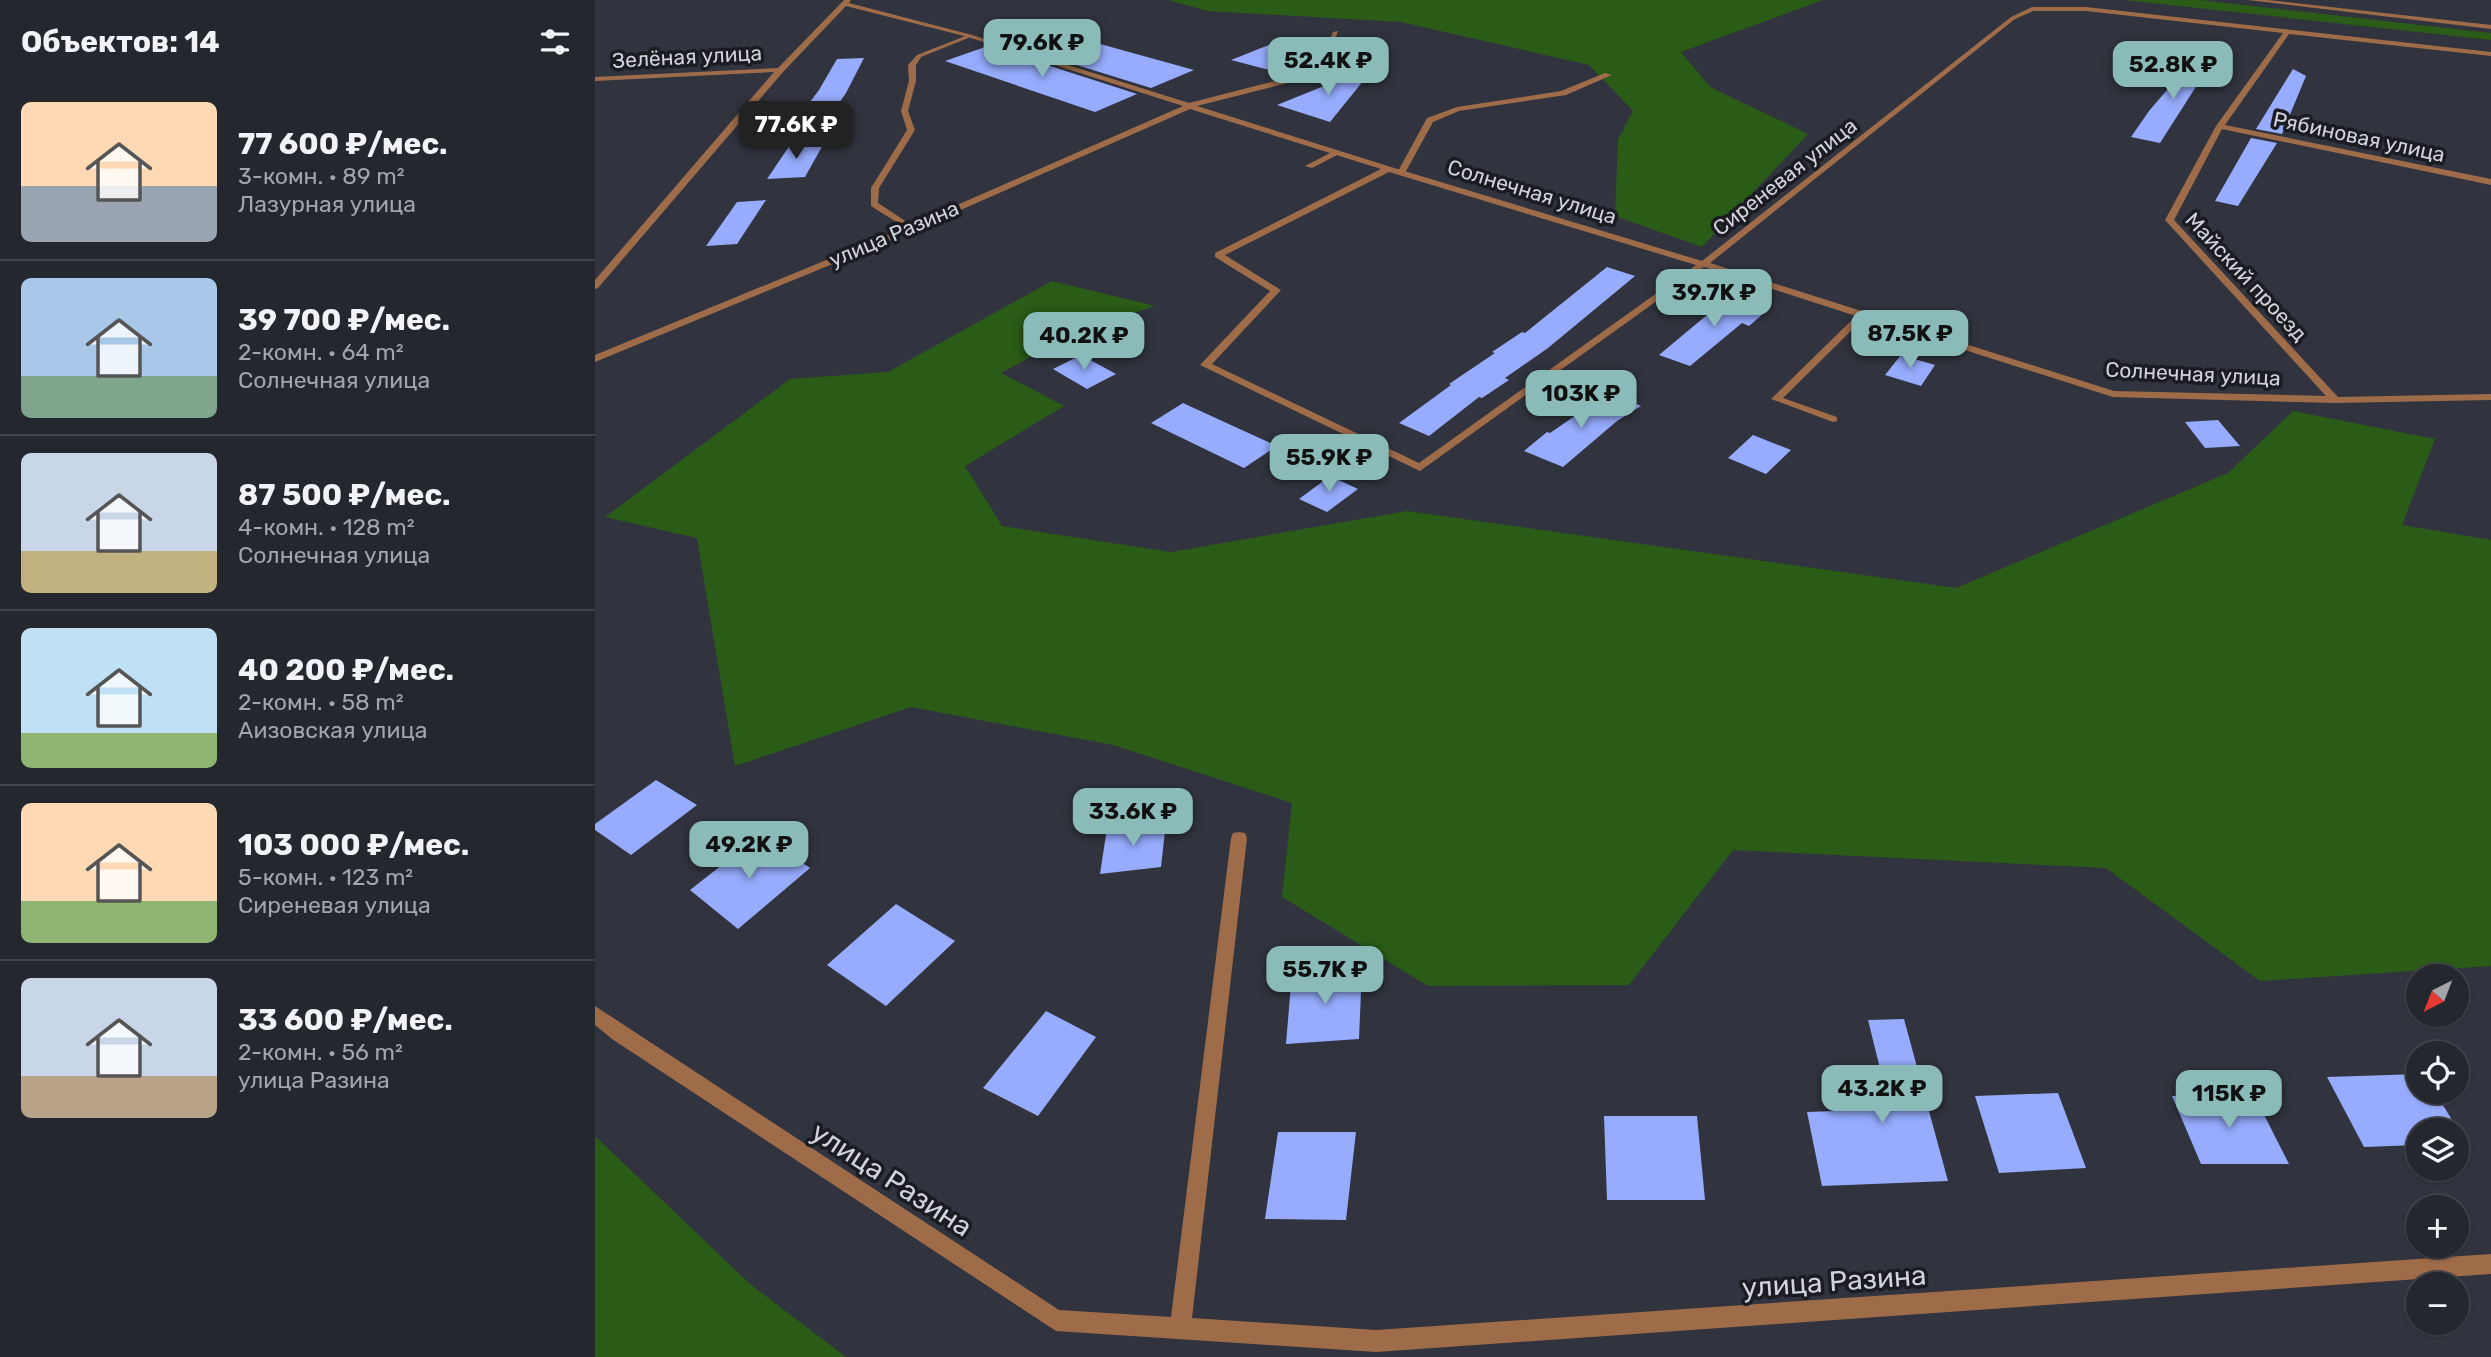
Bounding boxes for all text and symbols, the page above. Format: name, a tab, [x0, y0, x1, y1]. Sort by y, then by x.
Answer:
pin: 79.6K ₽	[977, 20, 1107, 79]
icon: filters	[536, 23, 574, 61]
text: Объектов: 14	[21, 24, 220, 60]
text: 79.6K ₽	[1000, 28, 1084, 56]
pin: 52.4K ₽	[1263, 38, 1393, 97]
street label: Зелёная улица	[611, 40, 763, 73]
pin: 52.8K ₽	[2108, 42, 2238, 101]
text: 52.4K ₽	[1284, 46, 1372, 74]
text: 52.8K ₽	[2129, 50, 2217, 78]
pin: 77.6K ₽	[731, 102, 861, 161]
street label: Рябиновая улица	[2271, 106, 2447, 167]
text: 77.6K ₽	[754, 110, 838, 138]
street label: Сиреневая улица	[1708, 113, 1862, 241]
text: 77 600 ₽/мес.	[238, 126, 448, 162]
icon: home	[77, 130, 161, 214]
street label: Солнечная улица	[1445, 154, 1620, 229]
text: 3-комн. · 89 m²	[238, 162, 404, 190]
text: Лазурная улица	[238, 190, 416, 218]
street label: улица Разина	[825, 195, 962, 272]
street label: Майский проезд	[2180, 207, 2312, 346]
pin: 39.7K ₽	[1649, 270, 1779, 329]
text: 39.7K ₽	[1672, 278, 1756, 306]
text: 39 700 ₽/мес.	[238, 302, 450, 338]
icon: home	[77, 306, 161, 390]
pin: 87.5K ₽	[1845, 310, 1975, 370]
pin: 40.2K ₽	[1019, 312, 1149, 372]
text: 87.5K ₽	[1867, 319, 1953, 347]
text: 40.2K ₽	[1039, 321, 1129, 349]
text: 2-комн. · 64 m²	[238, 338, 404, 366]
street label: Солнечная улица	[2105, 356, 2281, 391]
text: Солнечная улица	[238, 366, 430, 394]
pin: 103K ₽	[1524, 370, 1638, 430]
text: 103K ₽	[1542, 379, 1620, 407]
pin: 55.9K ₽	[1264, 434, 1394, 494]
text: 55.9K ₽	[1286, 443, 1372, 471]
text: 87 500 ₽/мес.	[238, 477, 451, 513]
icon: home	[77, 481, 161, 565]
text: 4-комн. · 128 m²	[238, 513, 415, 541]
text: Солнечная улица	[238, 541, 430, 569]
text: 40 200 ₽/мес.	[238, 652, 454, 688]
icon: home	[77, 656, 161, 740]
text: 2-комн. · 58 m²	[238, 688, 404, 716]
text: Аизовская улица	[238, 716, 427, 744]
pin: 33.6K ₽	[1068, 788, 1198, 848]
text: 33.6K ₽	[1089, 797, 1177, 825]
pin: 49.2K ₽	[684, 822, 814, 881]
text: 103 000 ₽/мес.	[238, 827, 469, 863]
text: 49.2K ₽	[705, 830, 793, 858]
icon: home	[77, 831, 161, 915]
text: 5-комн. · 123 m²	[238, 863, 413, 891]
text: Сиреневая улица	[238, 891, 431, 919]
pin: 55.7K ₽	[1260, 946, 1390, 1006]
text: 55.7K ₽	[1282, 955, 1368, 983]
north arrow	[2406, 964, 2469, 1027]
map controls	[2406, 964, 2469, 1335]
text: 33 600 ₽/мес.	[238, 1002, 453, 1038]
icon: home	[77, 1006, 161, 1090]
text: 2-комн. · 56 m²	[238, 1038, 403, 1066]
button: locate	[2406, 1041, 2469, 1104]
text: улица Разина	[238, 1066, 390, 1094]
pin: 43.2K ₽	[1817, 1066, 1947, 1125]
pin: 115K ₽	[2172, 1070, 2286, 1130]
text: 43.2K ₽	[1838, 1074, 1926, 1102]
text: 115K ₽	[2192, 1079, 2266, 1107]
street label: улица Разина	[805, 1115, 978, 1244]
button: layers	[2406, 1118, 2469, 1181]
button: +	[2406, 1195, 2469, 1258]
street label: улица Разина	[1741, 1259, 1927, 1304]
button: −	[2406, 1272, 2469, 1335]

